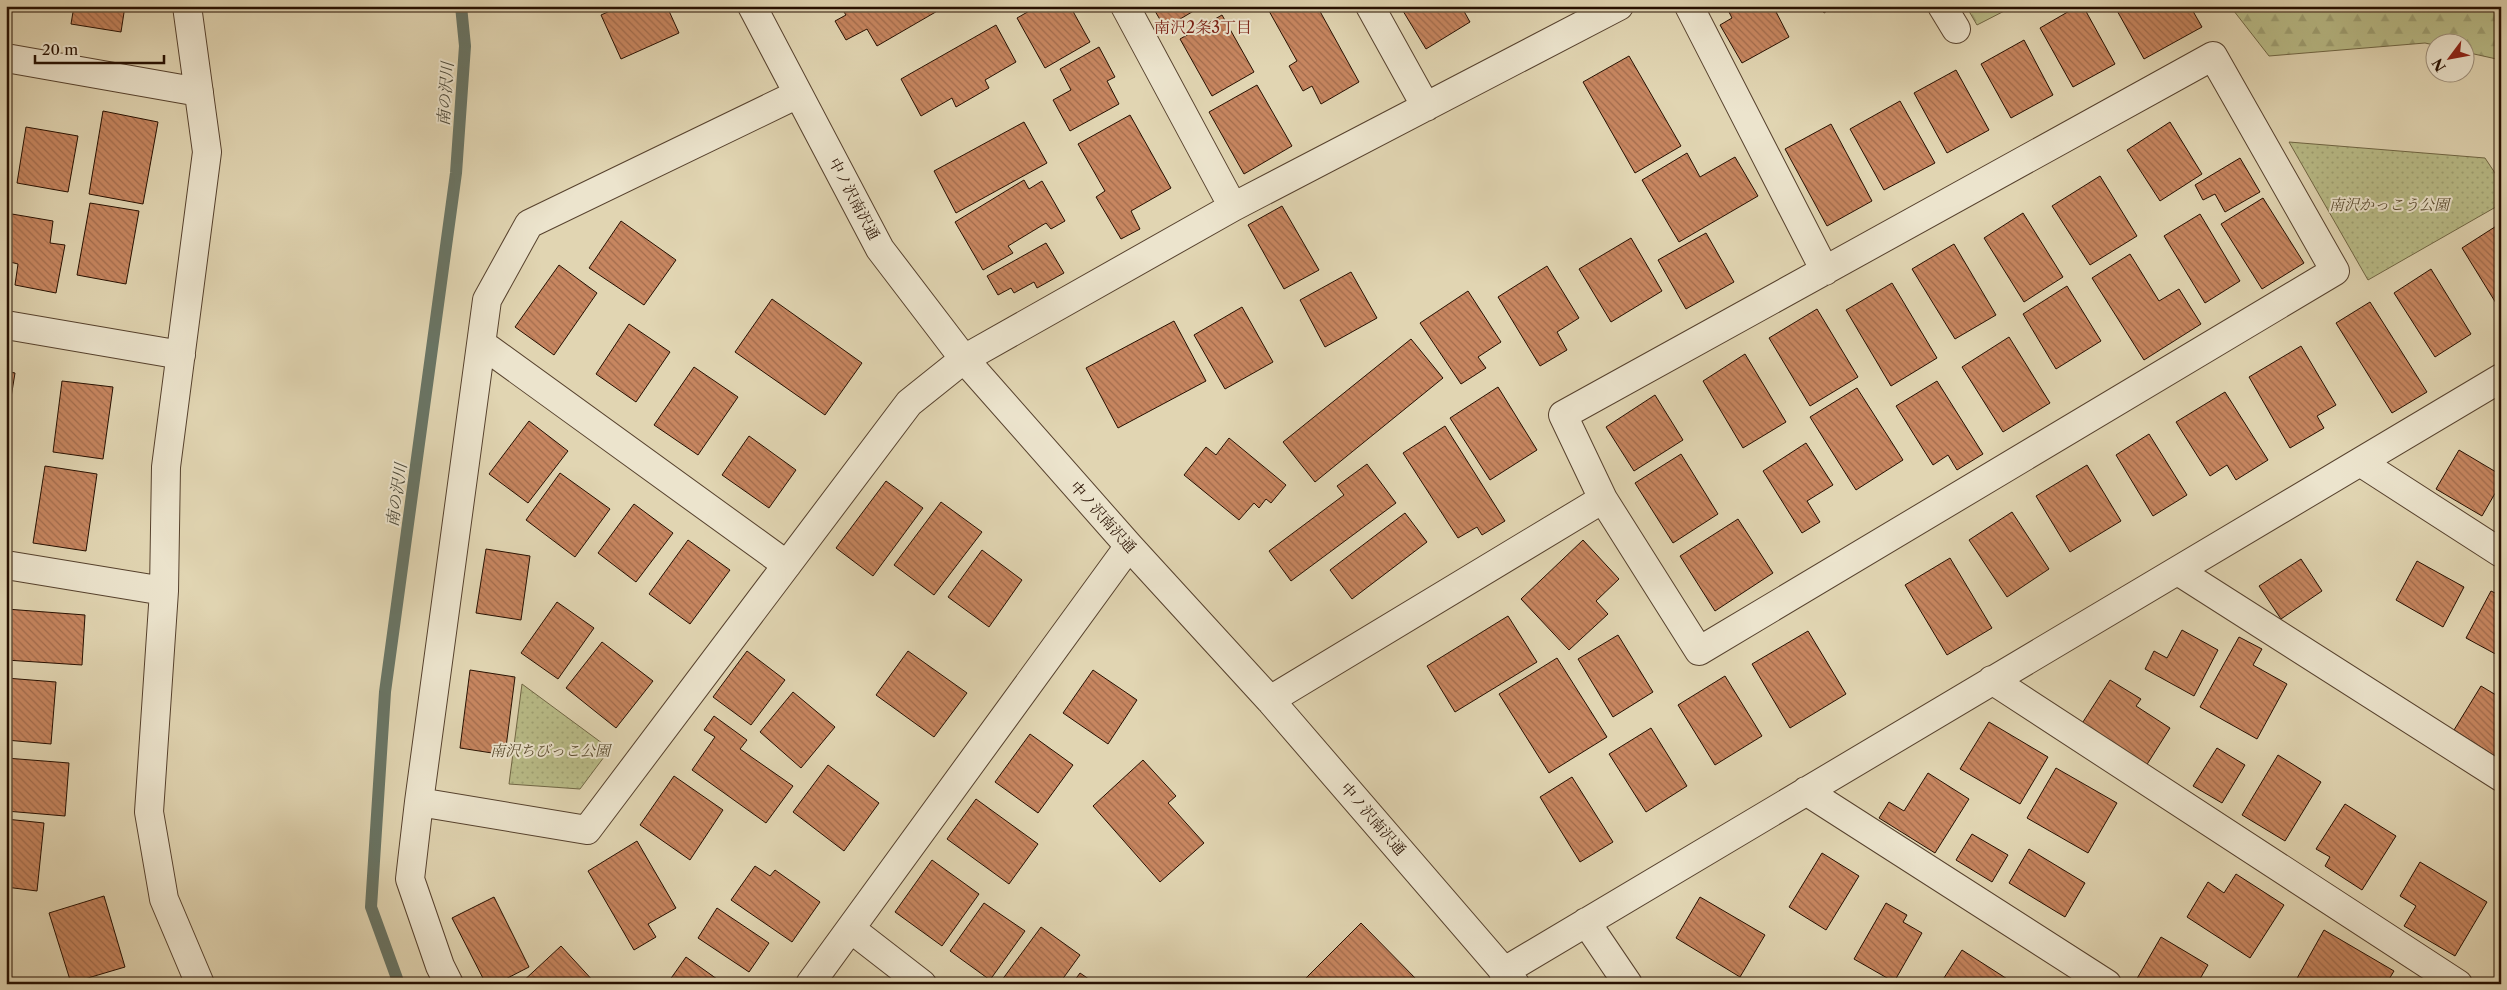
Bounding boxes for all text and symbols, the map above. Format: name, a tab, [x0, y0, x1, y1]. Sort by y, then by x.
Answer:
district label: 南沢2条3丁目	[1154, 17, 1252, 37]
scale bar	[35, 32, 164, 64]
north arrow	[2424, 32, 2474, 82]
text: 20 m	[42, 40, 78, 59]
text: N	[2428, 55, 2450, 75]
water label: 南の沢川	[433, 59, 457, 127]
street label: 中ノ沢南沢通	[825, 155, 884, 243]
park label: 南沢かっこう公園	[2329, 195, 2452, 214]
water label: 南の沢川	[382, 460, 411, 528]
street label: 中ノ沢南沢通	[1066, 477, 1141, 556]
park label: 南沢ちびっこ公園	[490, 741, 613, 760]
street label: 中ノ沢南沢通	[1337, 778, 1410, 859]

